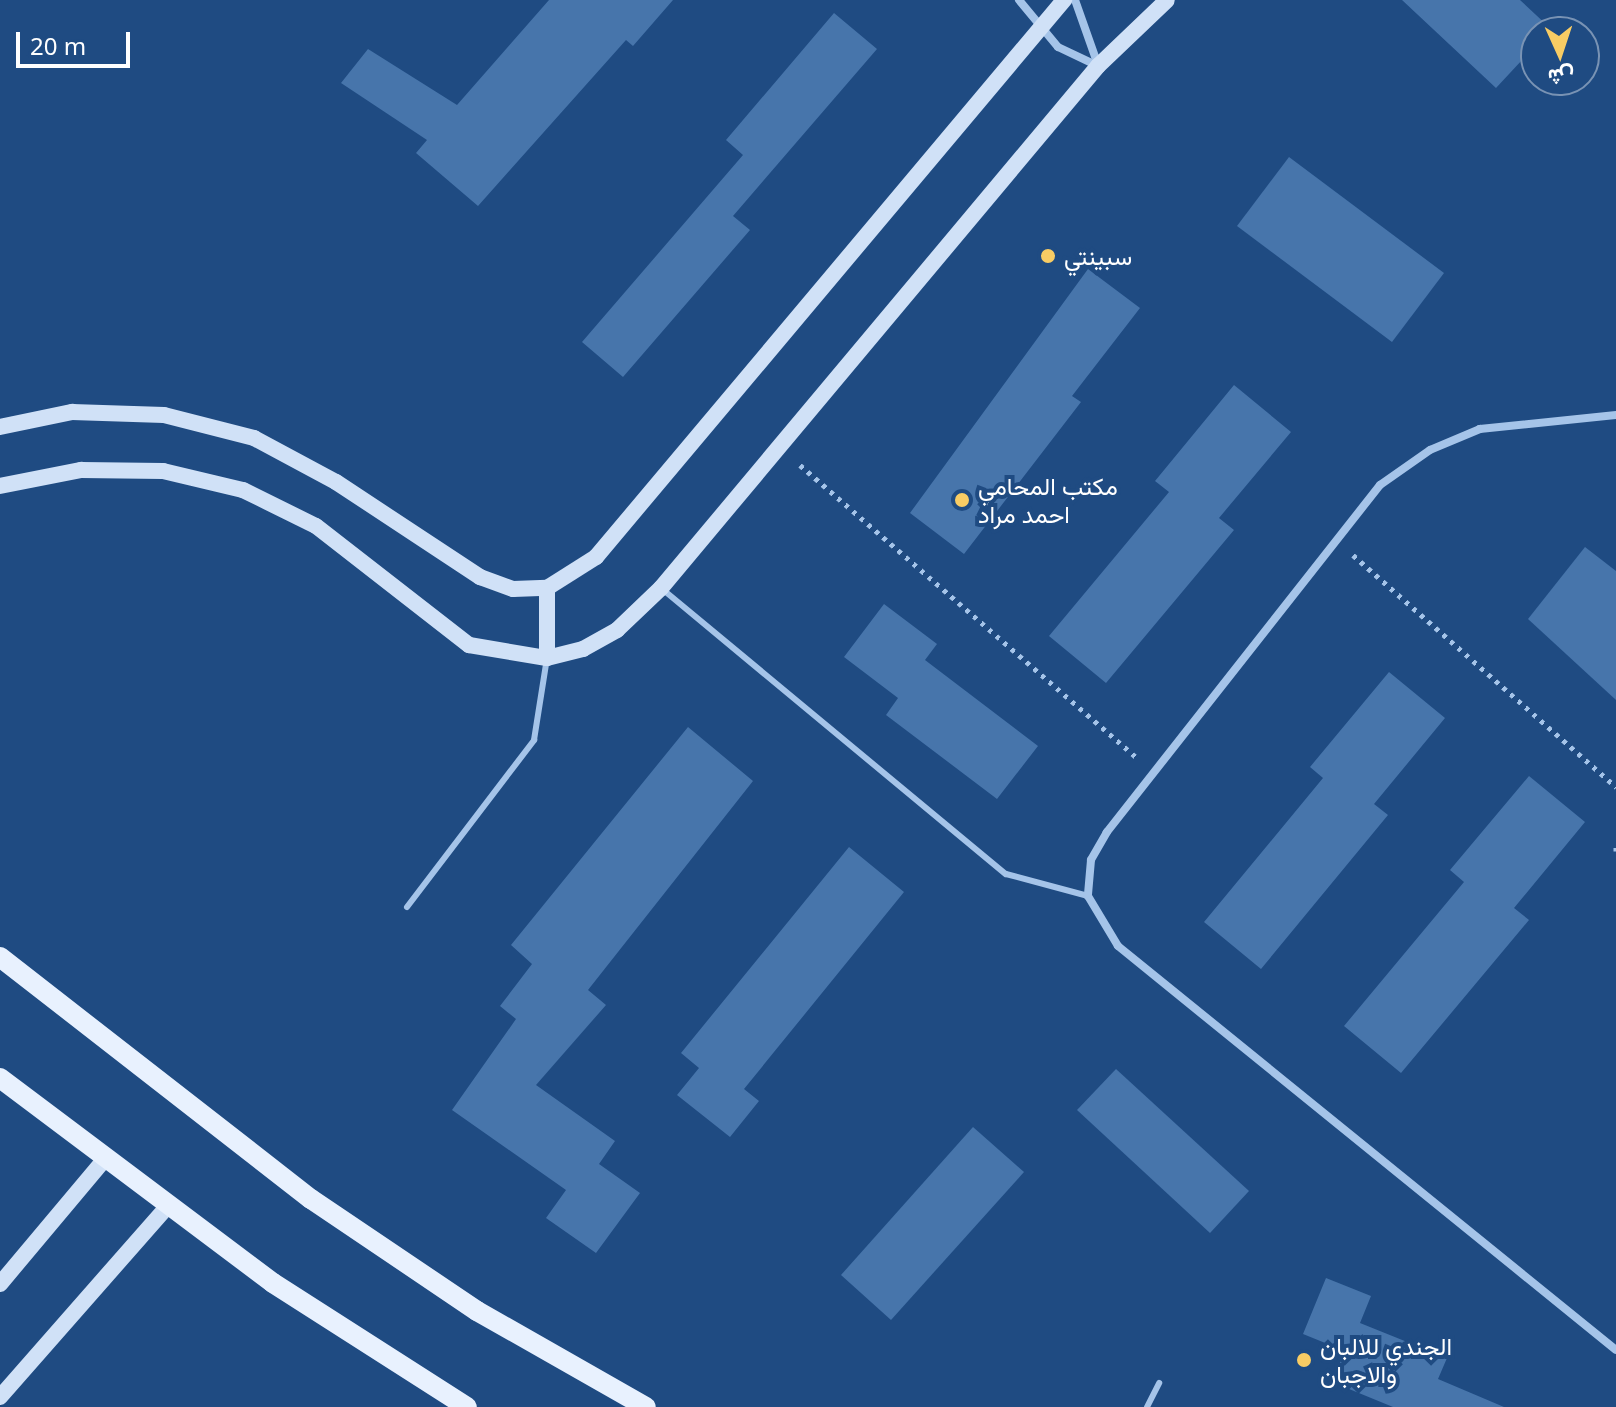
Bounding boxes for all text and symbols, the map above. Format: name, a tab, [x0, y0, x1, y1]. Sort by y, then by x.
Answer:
scale bar	[20, 16, 134, 66]
north arrow	[1520, 16, 1600, 96]
text: 20 m	[30, 29, 86, 62]
text: ش	[1547, 62, 1575, 94]
place label: سبينتي	[1064, 242, 1132, 270]
marker: سبينتي	[1039, 247, 1057, 265]
place label: مكتب المحامي احمد مراد	[978, 472, 1118, 528]
marker: مكتب المحامي احمد مراد	[953, 491, 971, 509]
place label: الجندي للالبان والاجبان	[1320, 1332, 1452, 1388]
marker: الجندي للالبان والاجبان	[1295, 1351, 1313, 1369]

